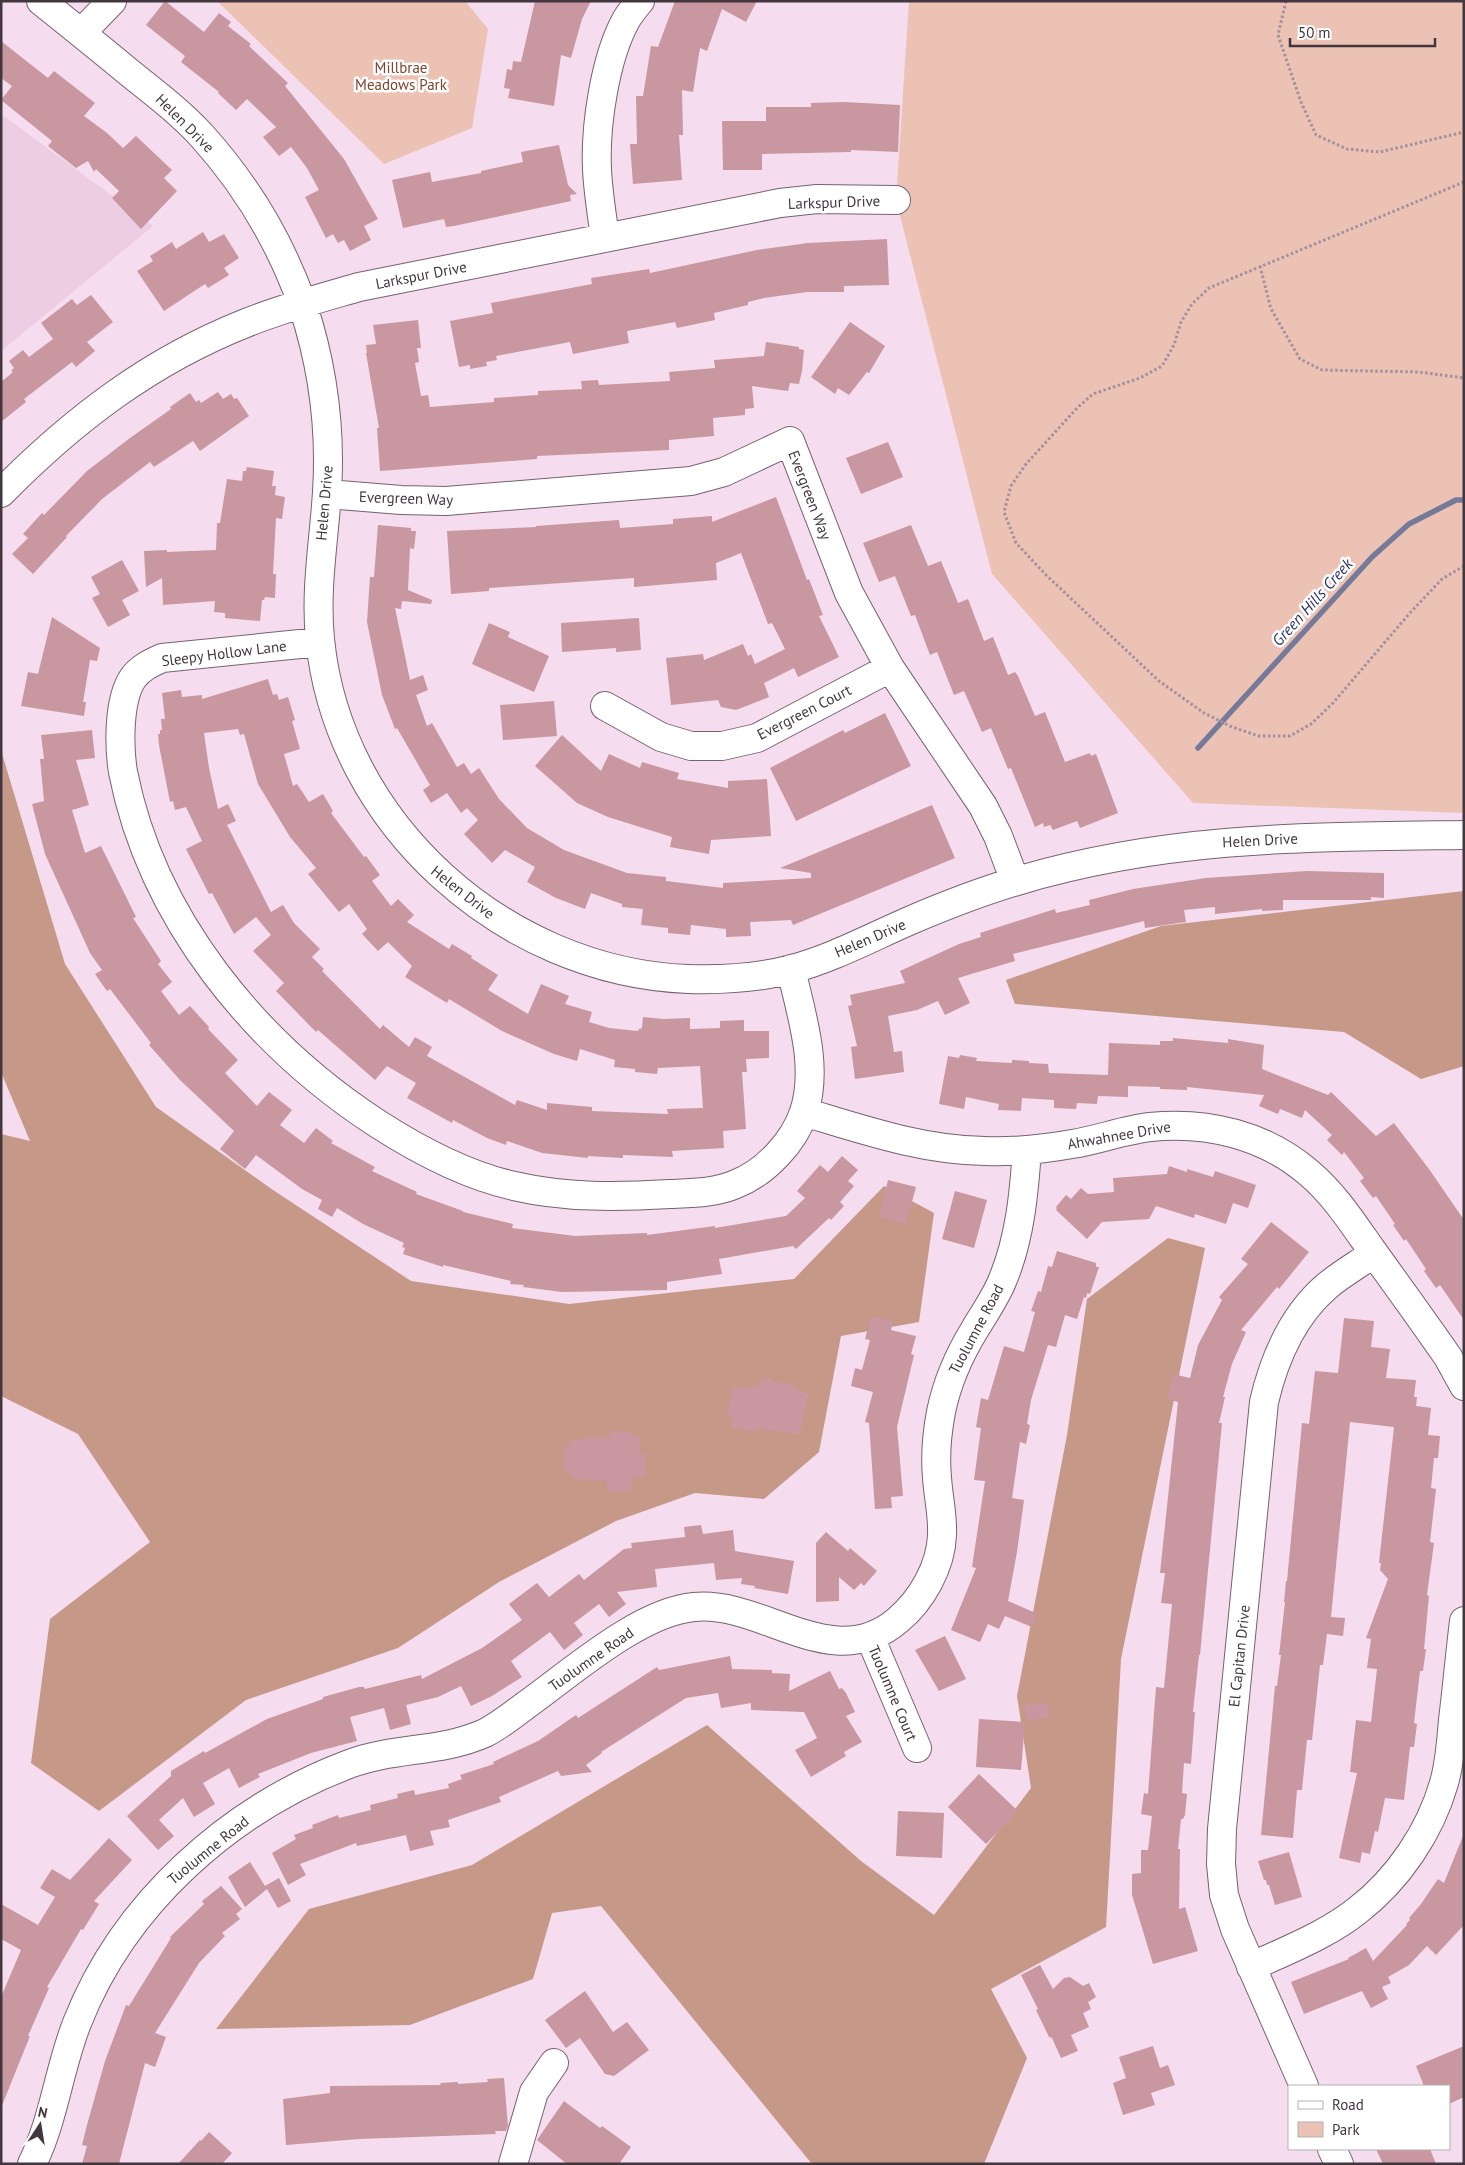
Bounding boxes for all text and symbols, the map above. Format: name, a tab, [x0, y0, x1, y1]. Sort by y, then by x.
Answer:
scale bar	[1290, 15, 1435, 47]
text: 50 m	[1298, 23, 1331, 42]
park label: Millbrae Meadows Park	[355, 58, 448, 94]
street label: Helen Drive	[152, 90, 218, 156]
street label: Larkspur Drive	[787, 191, 881, 213]
street label: Larkspur Drive	[374, 257, 468, 293]
street label: Evergreen Way	[784, 448, 836, 542]
street label: Helen Drive	[311, 465, 337, 541]
street label: Evergreen Way	[359, 487, 453, 509]
water label: Green Hills Creek	[1267, 553, 1357, 650]
street label: Sleepy Hollow Lane	[160, 636, 288, 670]
street label: Evergreen Court	[754, 680, 854, 744]
street label: Helen Drive	[1222, 829, 1298, 851]
street label: Helen Drive	[427, 861, 499, 923]
street label: Helen Drive	[832, 914, 908, 962]
street label: Ahwahnee Drive	[1066, 1117, 1172, 1153]
street label: Tuolumne Road	[944, 1281, 1008, 1377]
street label: El Capitan Drive	[1224, 1604, 1254, 1708]
street label: Tuolumne Road	[545, 1623, 637, 1695]
street label: Tuolumne Court	[864, 1642, 922, 1744]
street label: Tuolumne Road	[164, 1811, 252, 1889]
legend	[1288, 2085, 1450, 2150]
text: Road	[1332, 2095, 1364, 2114]
north arrow	[15, 2100, 65, 2150]
text: N	[36, 2103, 49, 2122]
text: Park	[1332, 2120, 1360, 2139]

